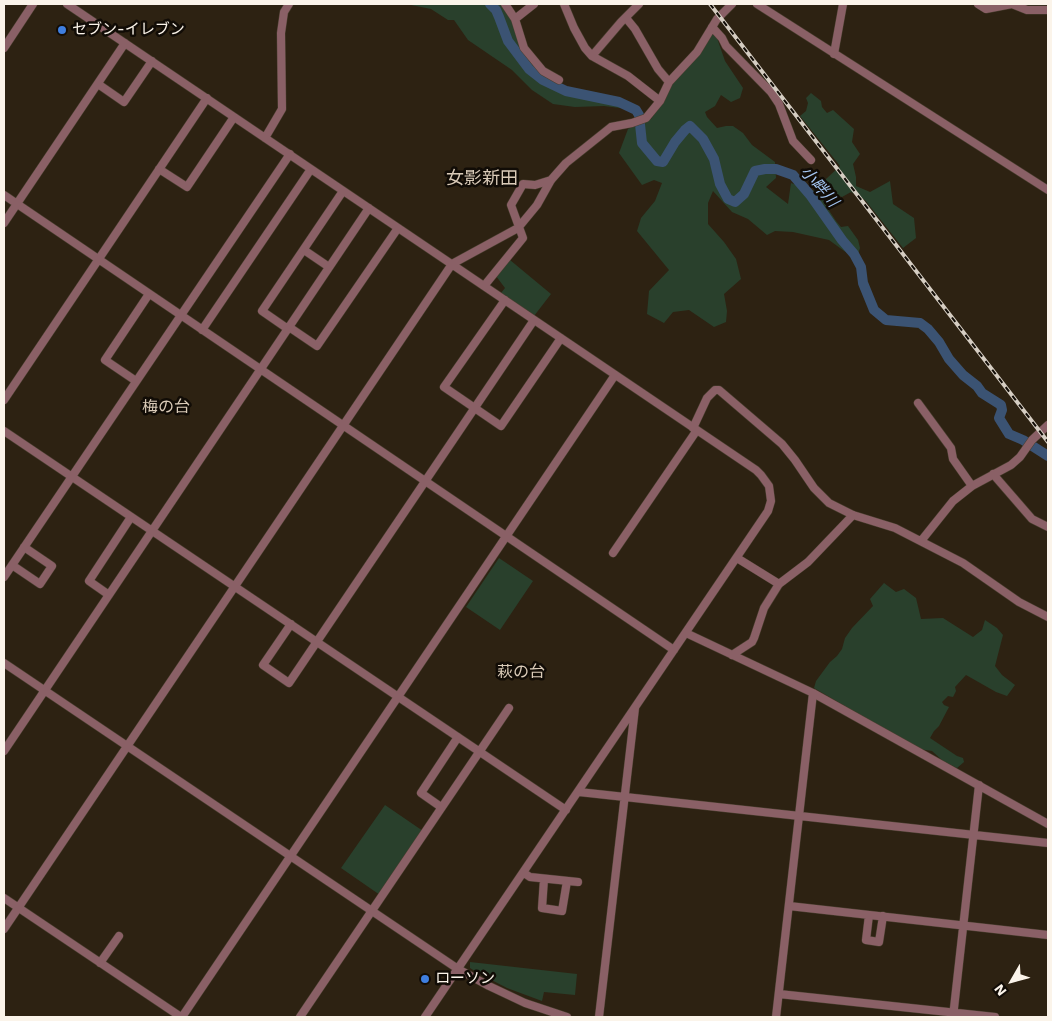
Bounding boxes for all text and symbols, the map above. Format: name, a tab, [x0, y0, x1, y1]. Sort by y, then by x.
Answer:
place label: セブン-イレブン	[72, 21, 185, 39]
marker: セブン-イレブン	[56, 24, 68, 36]
water label: 小畔川	[796, 163, 842, 211]
district label: 女影新田	[446, 168, 518, 190]
district label: 梅の台	[142, 397, 190, 417]
district label: 萩の台	[497, 662, 545, 682]
north arrow	[987, 956, 1037, 1006]
place label: ローソン	[435, 970, 495, 988]
marker: ローソン	[419, 973, 431, 985]
text: N	[991, 981, 1010, 999]

